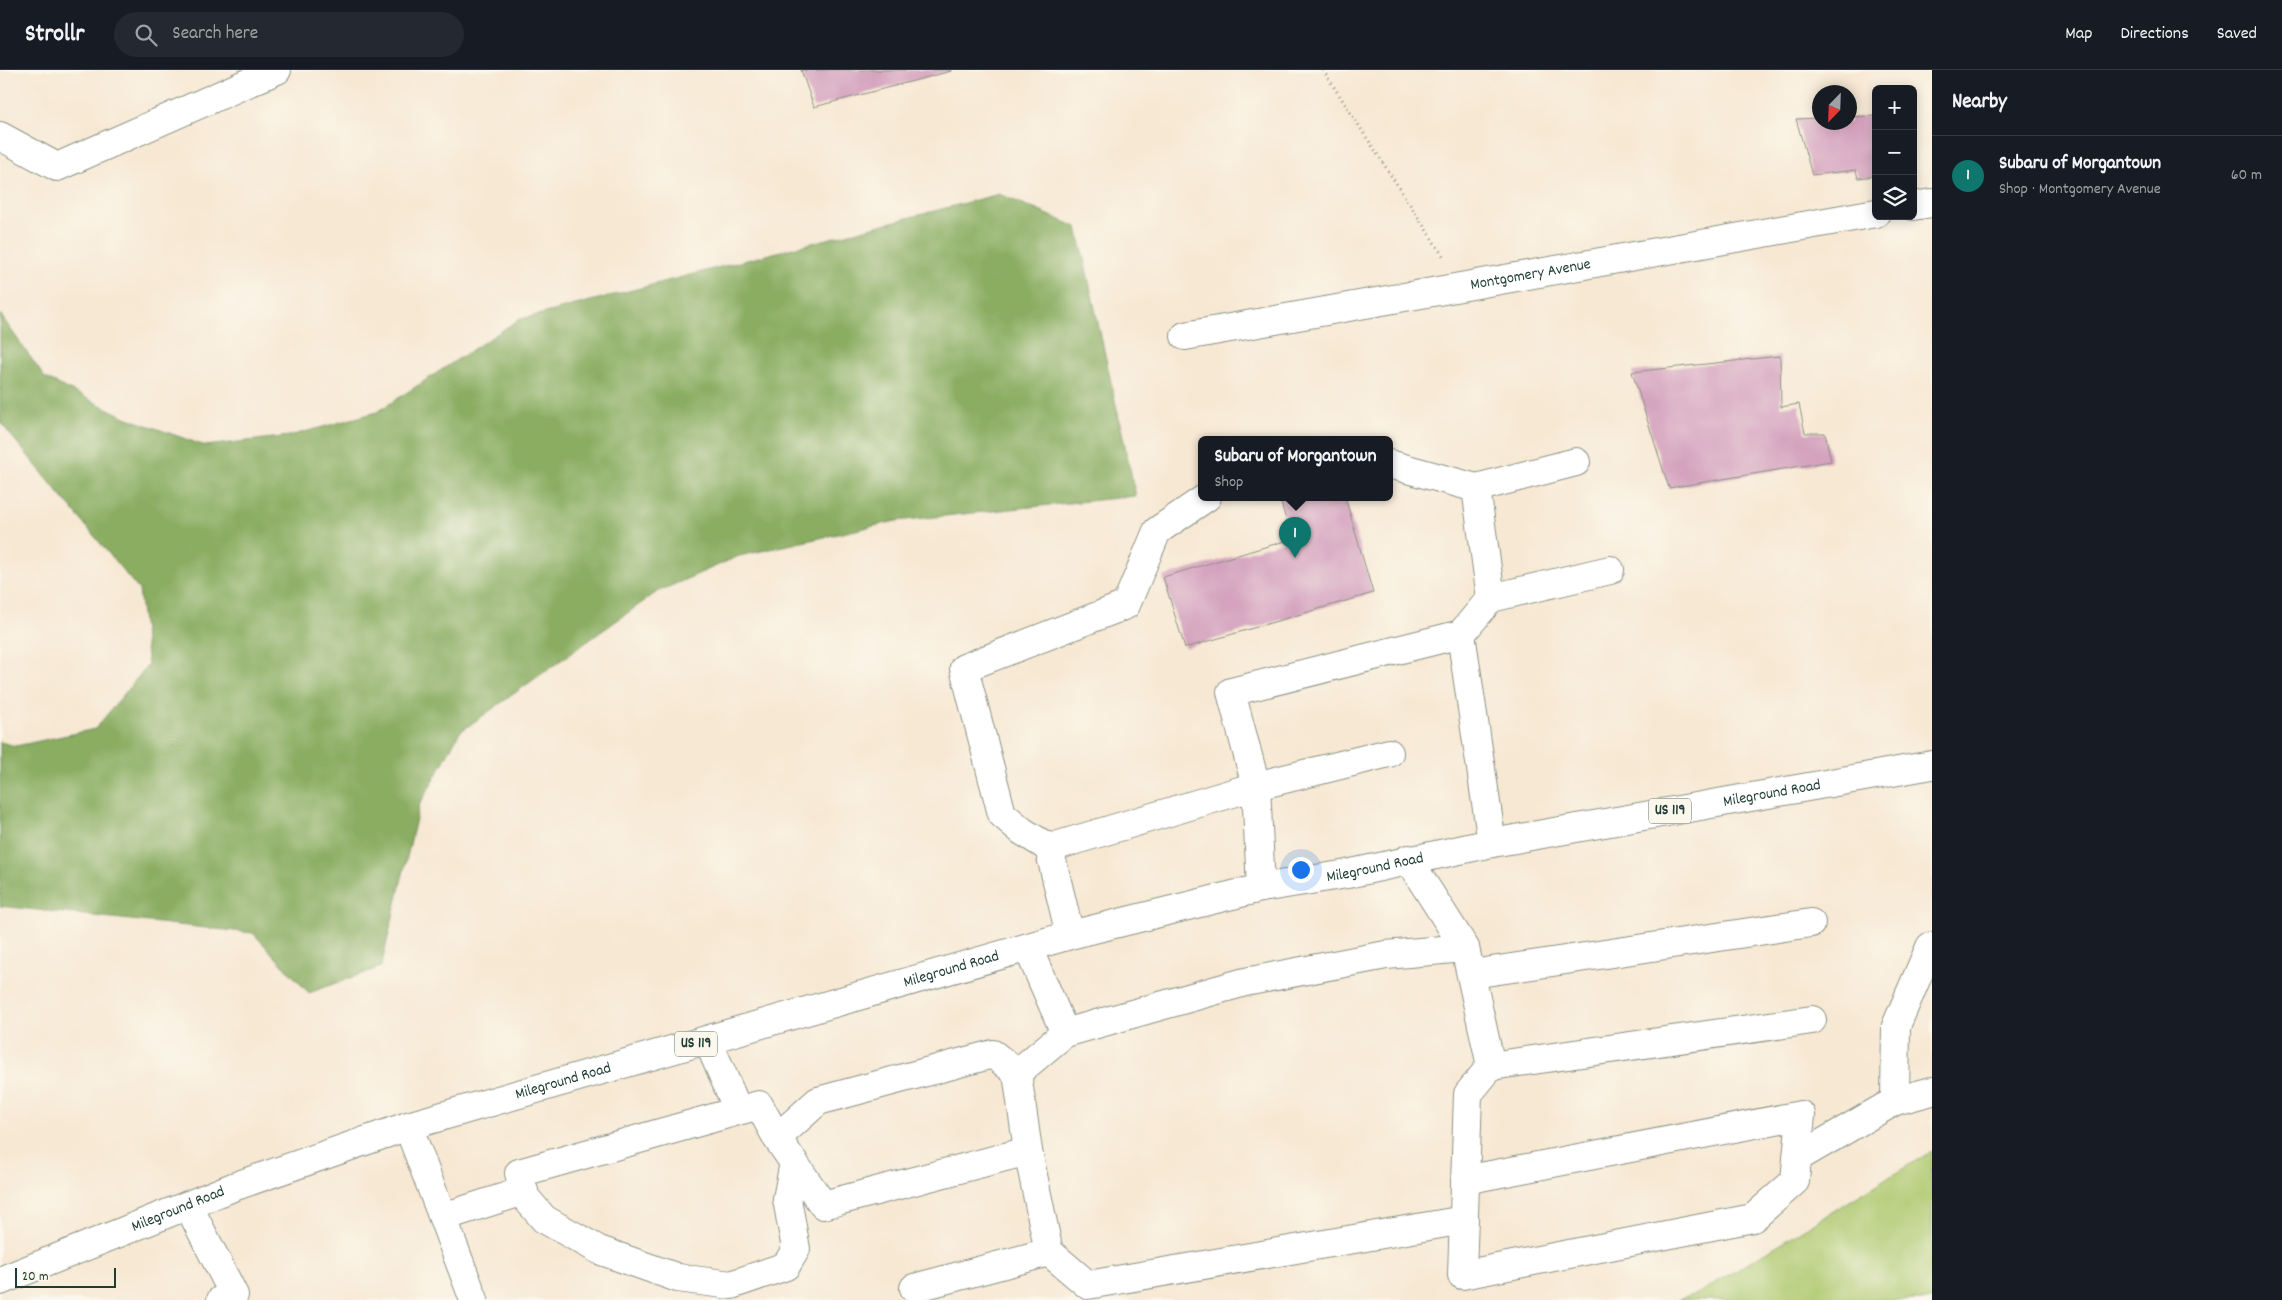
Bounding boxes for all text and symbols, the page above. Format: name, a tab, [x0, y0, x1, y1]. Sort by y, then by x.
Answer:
search box	[114, 12, 464, 57]
text: Strollr	[25, 18, 84, 52]
icon: search	[132, 21, 160, 49]
text: Search here	[172, 21, 258, 48]
text: Map	[2065, 22, 2092, 47]
text: Directions	[2120, 22, 2189, 47]
text: Saved	[2217, 22, 2257, 47]
north arrow	[1812, 85, 1857, 130]
map controls	[1872, 85, 1917, 220]
button: +	[1872, 85, 1917, 130]
text: Nearby	[1952, 88, 2007, 118]
button: −	[1872, 130, 1917, 175]
text: Subaru of Morgantown	[1999, 151, 2161, 178]
text: 1	[1966, 164, 1970, 187]
text: 60 m	[2231, 164, 2262, 187]
button: layers	[1872, 175, 1917, 220]
text: Shop · Montgomery Avenue	[1999, 178, 2161, 201]
street label: Montgomery Avenue	[1469, 252, 1593, 296]
popup	[1198, 436, 1393, 501]
text: Subaru of Morgantown	[1215, 444, 1376, 471]
text: Shop	[1215, 471, 1243, 494]
pin: 1	[1279, 517, 1311, 558]
street label: Mileground Road	[1721, 773, 1823, 813]
road number: US 119	[1649, 798, 1691, 824]
street label: Mileground Road	[1325, 846, 1426, 889]
your location	[1288, 857, 1314, 883]
street label: Mileground Road	[901, 945, 1002, 994]
road number: US 119	[675, 1032, 717, 1056]
street label: Mileground Road	[512, 1057, 614, 1106]
street label: Mileground Road	[128, 1180, 228, 1238]
scale bar	[15, 1265, 116, 1288]
text: 20 m	[22, 1267, 49, 1287]

